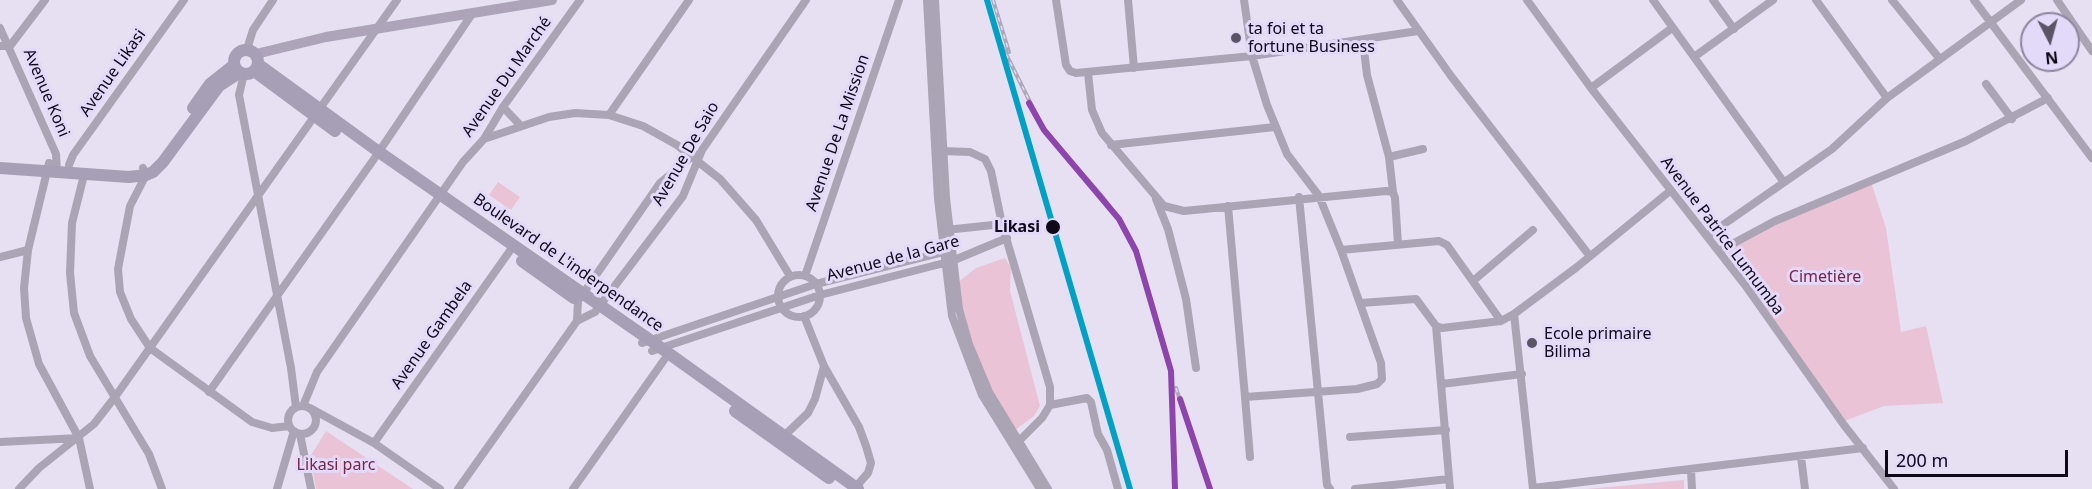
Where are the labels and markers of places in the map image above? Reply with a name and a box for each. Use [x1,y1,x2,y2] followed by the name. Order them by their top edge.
[1248,19,1375,57] place label: ta foi et ta fortune Business
[1229,31,1243,45] marker: ta foi et ta fortune Business
[994,217,1040,237] place label: Likasi
[1044,218,1062,236] marker: Likasi
[1544,324,1652,362] place label: Ecole primaire Bilima
[1525,336,1539,350] marker: Ecole primaire Bilima

